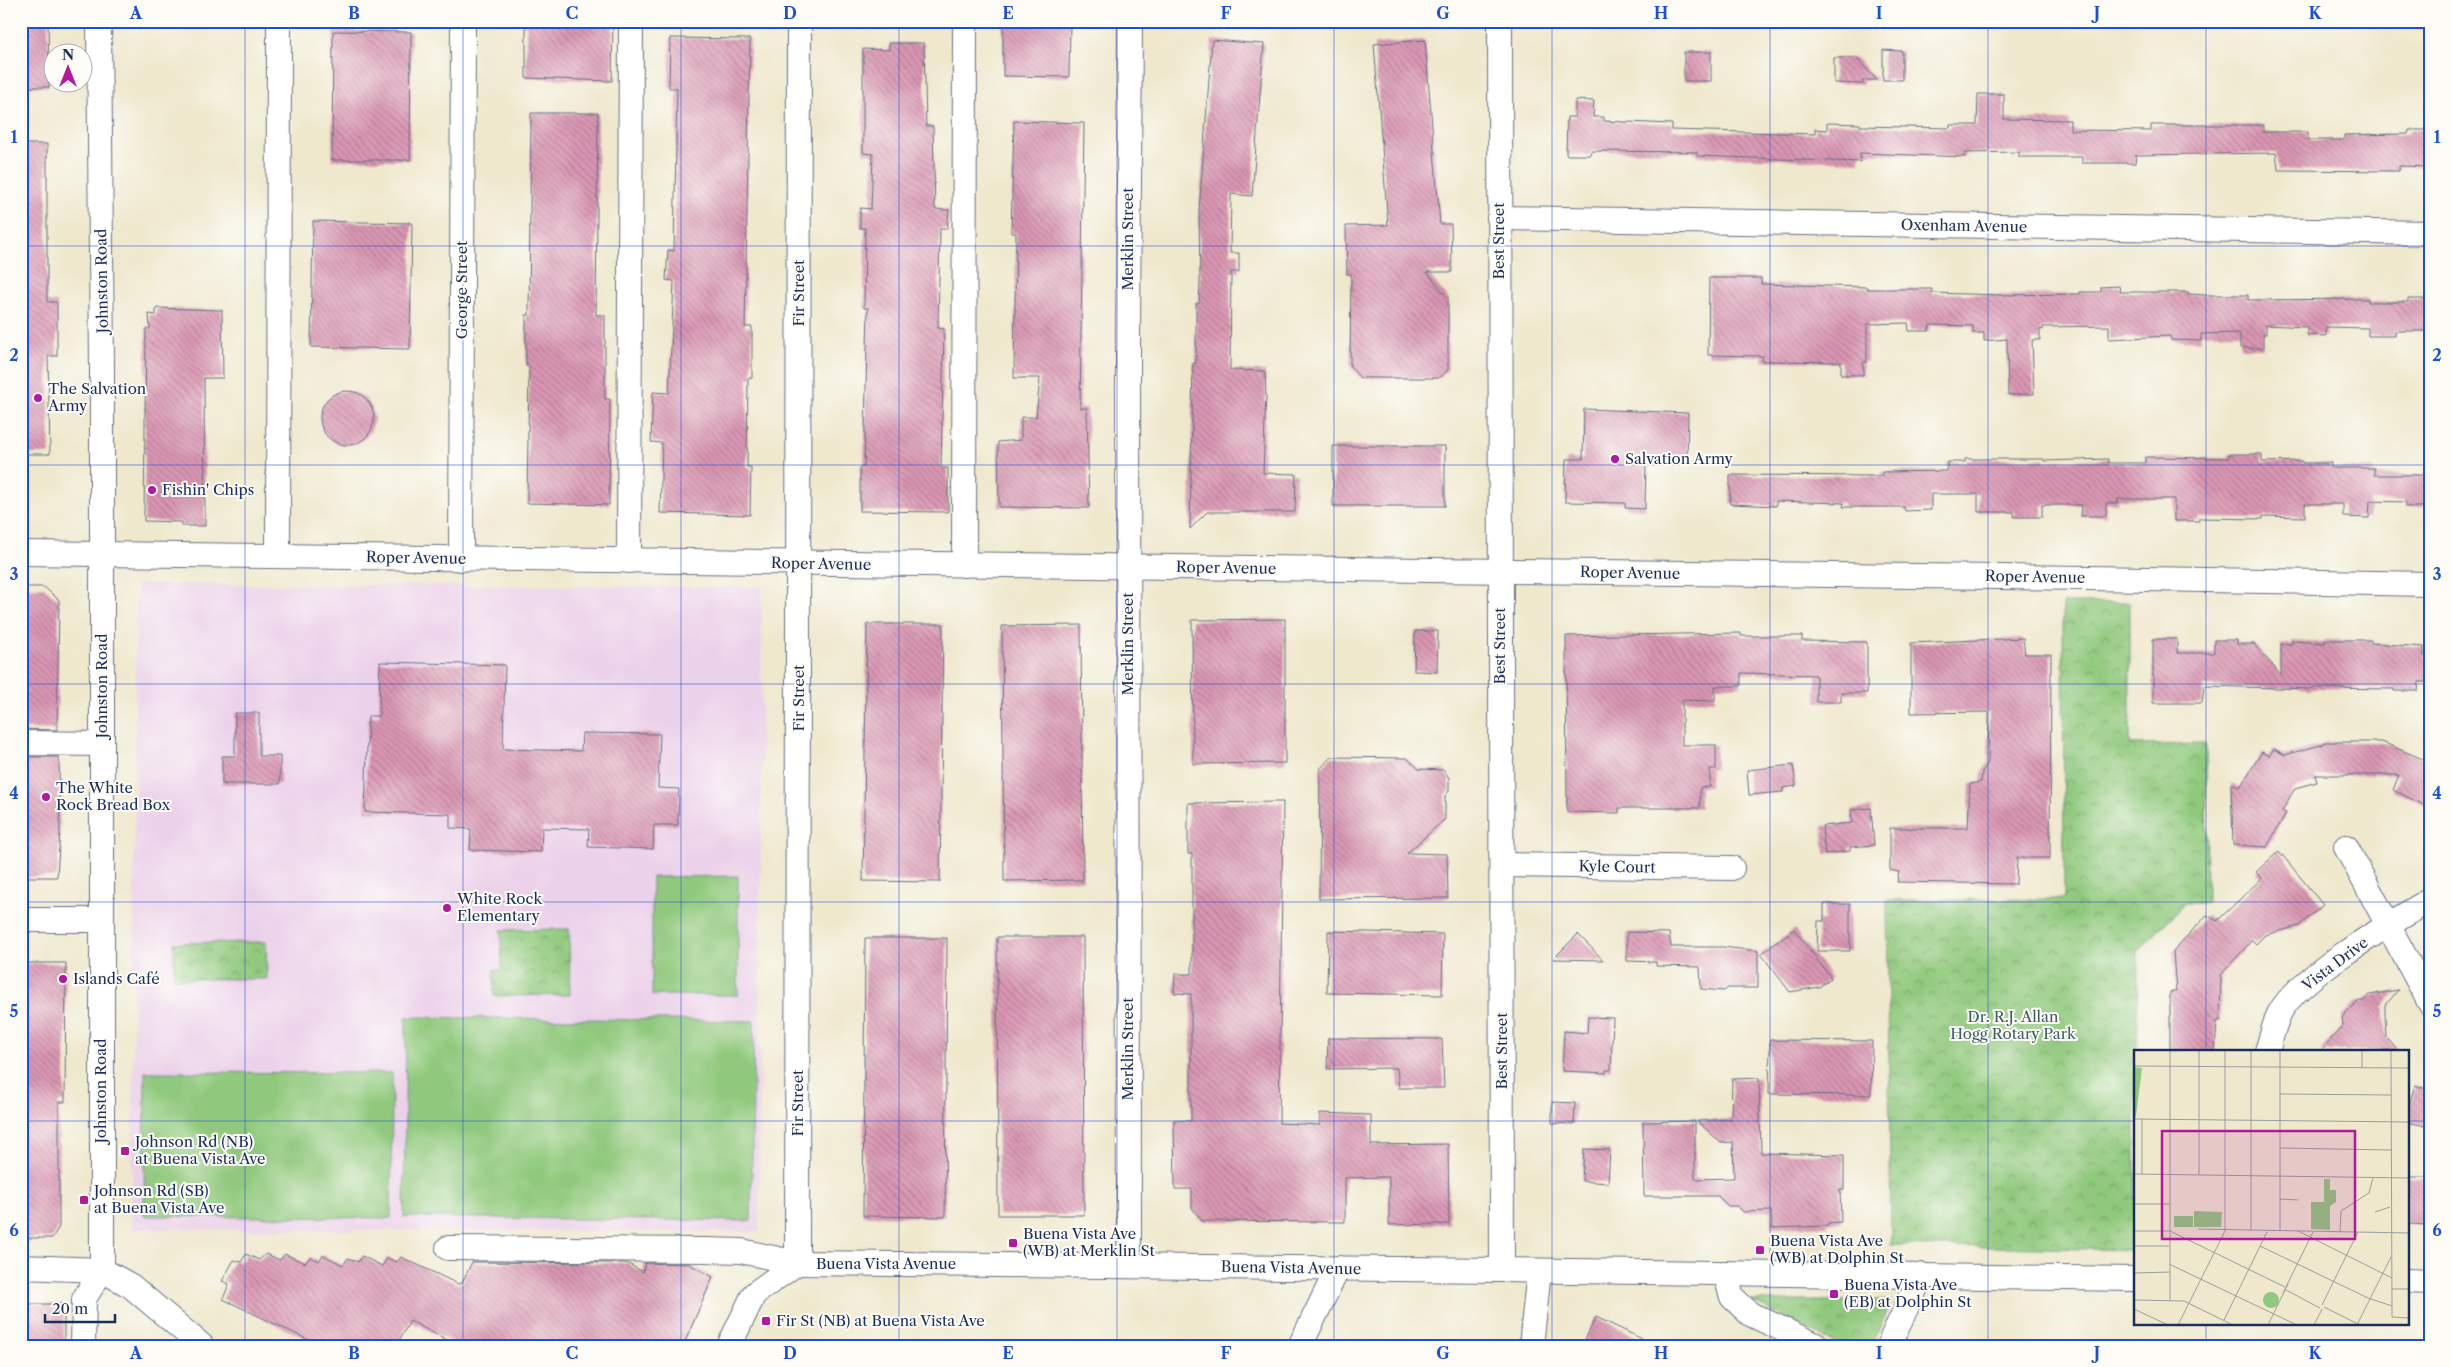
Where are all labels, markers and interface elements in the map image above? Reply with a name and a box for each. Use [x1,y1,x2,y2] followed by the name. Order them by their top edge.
[129,3,143,23] text: A
[348,3,360,23] text: B
[566,3,578,23] text: C
[783,3,797,23] text: D
[1002,3,1014,23] text: E
[1221,3,1232,23] text: F
[1436,3,1450,23] text: G
[1654,3,1668,23] text: H
[1876,3,1883,23] text: I
[2091,3,2100,23] text: J
[2309,3,2323,23] text: K
[42,42,92,92] north arrow
[62,46,74,64] text: N
[10,127,18,147] text: 1
[2433,127,2441,147] text: 1
[1118,187,1137,291] street label: Merklin Street
[1489,202,1508,280] street label: Best Street
[1901,215,2027,236] street label: Oxenham Avenue
[91,229,112,335] street label: Johnston Road
[452,240,471,339] street label: George Street
[789,259,808,326] street label: Fir Street
[9,345,19,365] text: 2
[2432,345,2442,365] text: 2
[47,379,147,415] place label: The Salvation Army
[32,392,44,404] marker: The Salvation Army
[1625,449,1734,468] place label: Salvation Army
[1609,453,1621,465] marker: Salvation Army
[162,480,254,499] place label: Fishin' Chips
[146,484,158,496] marker: Fishin' Chips
[366,547,466,568] street label: Roper Avenue
[771,553,871,574] street label: Roper Avenue
[1176,557,1276,578] street label: Roper Avenue
[1580,562,1680,583] street label: Roper Avenue
[9,564,19,584] text: 3
[2432,564,2442,584] text: 3
[1985,566,2085,587] street label: Roper Avenue
[1118,592,1137,696] street label: Merklin Street
[1490,607,1509,685] street label: Best Street
[92,634,111,740] street label: Johnston Road
[789,664,808,731] street label: Fir Street
[56,778,171,814] place label: The White Rock Bread Box
[9,783,19,803] text: 4
[2432,783,2442,803] text: 4
[40,791,52,803] marker: The White Rock Bread Box
[1578,856,1656,877] street label: Kyle Court
[456,889,543,925] place label: White Rock Elementary
[441,902,453,914] marker: White Rock Elementary
[2297,933,2372,995] street label: Vista Drive
[73,969,160,988] place label: Islands Café
[57,973,69,985] marker: Islands Café
[1118,997,1137,1101] street label: Merklin Street
[10,1001,19,1021] text: 5
[2433,1001,2442,1021] text: 5
[1950,1007,2077,1043] park label: Dr. R.J. Allan Hogg Rotary Park
[1492,1012,1511,1090] street label: Best Street
[91,1039,110,1145] street label: Johnston Road
[2134,1050,2408,1324] inset map
[788,1069,807,1136] street label: Fir Street
[133,1132,265,1168] place label: Johnson Rd (NB) at Buena Vista Ave
[119,1145,131,1157] marker: Johnson Rd (NB) at Buena Vista Ave
[92,1181,224,1217] place label: Johnson Rd (SB) at Buena Vista Ave
[78,1194,90,1206] marker: Johnson Rd (SB) at Buena Vista Ave
[9,1220,19,1240] text: 6
[2432,1220,2442,1240] text: 6
[1023,1224,1156,1260] place label: Buena Vista Ave (WB) at Merklin St
[1770,1231,1904,1267] place label: Buena Vista Ave (WB) at Dolphin St
[1007,1237,1019,1249] marker: Buena Vista Ave (WB) at Merklin St
[1754,1244,1766,1256] marker: Buena Vista Ave (WB) at Dolphin St
[816,1254,956,1273] street label: Buena Vista Avenue
[1221,1257,1361,1278] street label: Buena Vista Avenue
[1844,1275,1972,1311] place label: Buena Vista Ave (EB) at Dolphin St
[1828,1288,1840,1300] marker: Buena Vista Ave (EB) at Dolphin St
[45,1292,115,1324] scale bar
[52,1299,88,1318] text: 20 m
[776,1311,985,1330] place label: Fir St (NB) at Buena Vista Ave
[760,1315,772,1327] marker: Fir St (NB) at Buena Vista Ave
[129,1343,143,1363] text: A
[348,1343,360,1363] text: B
[566,1343,578,1363] text: C
[783,1343,797,1363] text: D
[1002,1343,1014,1363] text: E
[1221,1343,1232,1363] text: F
[1436,1343,1450,1363] text: G
[1654,1343,1668,1363] text: H
[1876,1343,1883,1363] text: I
[2091,1343,2100,1363] text: J
[2309,1343,2323,1363] text: K

